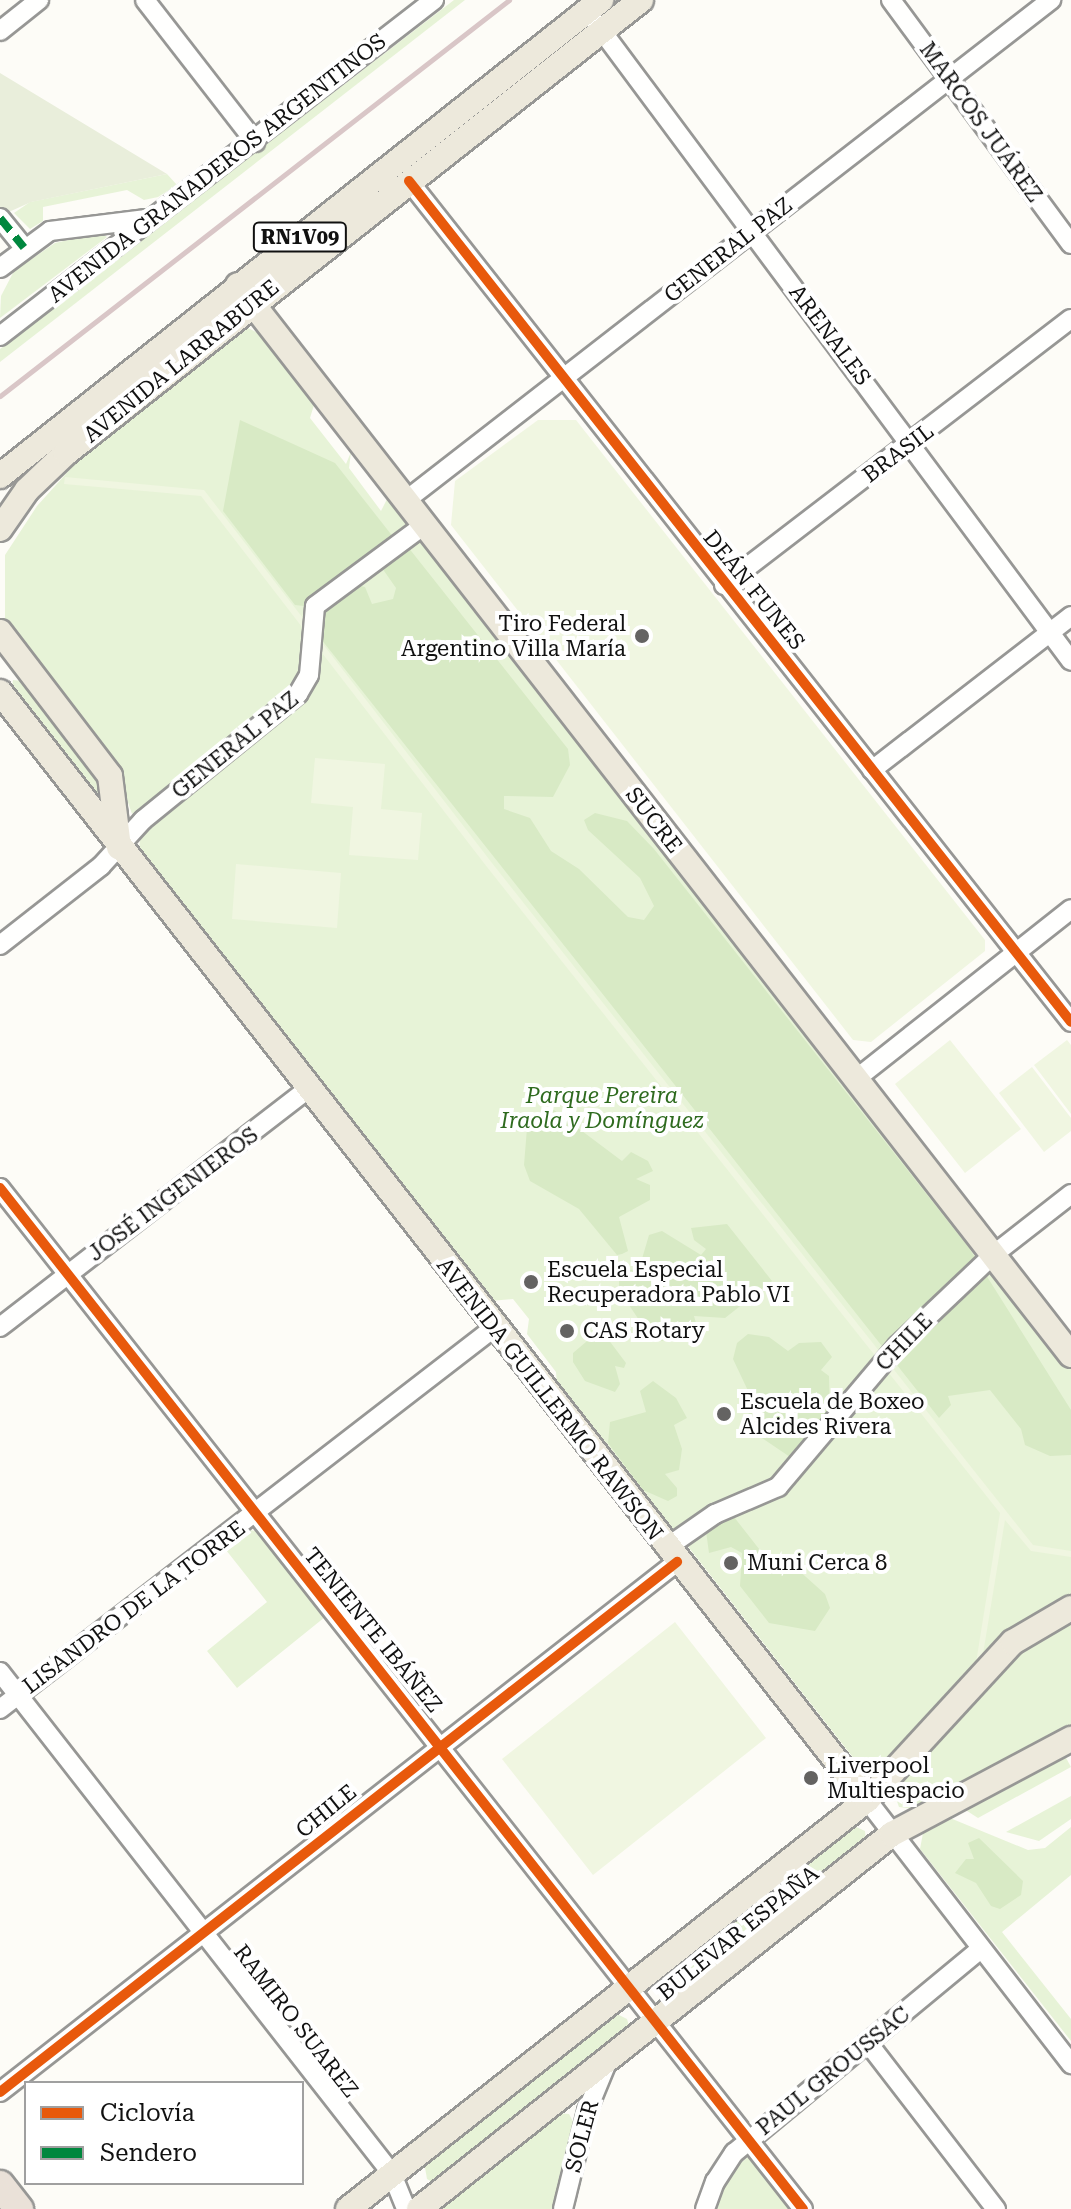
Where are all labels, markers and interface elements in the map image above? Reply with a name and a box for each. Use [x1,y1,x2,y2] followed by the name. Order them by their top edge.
[43,28,391,308] street label: AVENIDA GRANADEROS ARGENTINOS
[914,37,1048,207] street label: MARCOS JUÁREZ
[659,192,797,308] street label: GENERAL PAZ
[252,221,348,253] road number: RN1V09
[78,274,284,448] street label: AVENIDA LARRABURE
[784,280,876,390] street label: ARENALES
[857,418,939,488] street label: BRASIL
[698,525,810,655] street label: DEÁN FUNES
[401,610,626,662] place label: Tiro Federal Argentino Villa María
[633,627,651,645] marker: Tiro Federal Argentino Villa María
[166,686,304,804] street label: GENERAL PAZ
[620,782,688,858] street label: SUCRE
[500,1082,704,1134] park label: Parque Pereira Iraola y Domínguez
[83,1121,263,1267] street label: JOSÉ INGENIEROS
[431,1252,669,1546] street label: AVENIDA GUILLERMO RAWSON
[547,1256,790,1308] place label: Escuela Especial Recuperadora Pablo VI
[522,1273,540,1291] marker: Escuela Especial Recuperadora Pablo VI
[870,1308,938,1376] street label: CHILE
[583,1318,705,1344] place label: CAS Rotary
[558,1322,576,1340] marker: CAS Rotary
[740,1388,925,1440] place label: Escuela de Boxeo Alcides Rivera
[715,1405,733,1423] marker: Escuela de Boxeo Alcides Rivera
[18,1515,250,1699] street label: LISANDRO DE LA TORRE
[299,1542,447,1718] street label: TENIENTE IBÁÑEZ
[747,1550,887,1576] place label: Muni Cerca 8
[722,1554,740,1572] marker: Muni Cerca 8
[827,1752,965,1804] place label: Liverpool Multiespacio
[802,1769,820,1787] marker: Liverpool Multiespacio
[290,1779,362,1843] street label: CHILE
[652,1860,824,2006] street label: BULEVAR ESPAÑA
[228,1939,364,2103] street label: RAMIRO SUAREZ
[751,2001,915,2141] street label: PAUL GROUSSAC
[24,2081,304,2185] legend
[560,2097,604,2175] street label: SOLER
[100,2099,195,2127] text: Ciclovía
[100,2139,197,2167] text: Sendero

